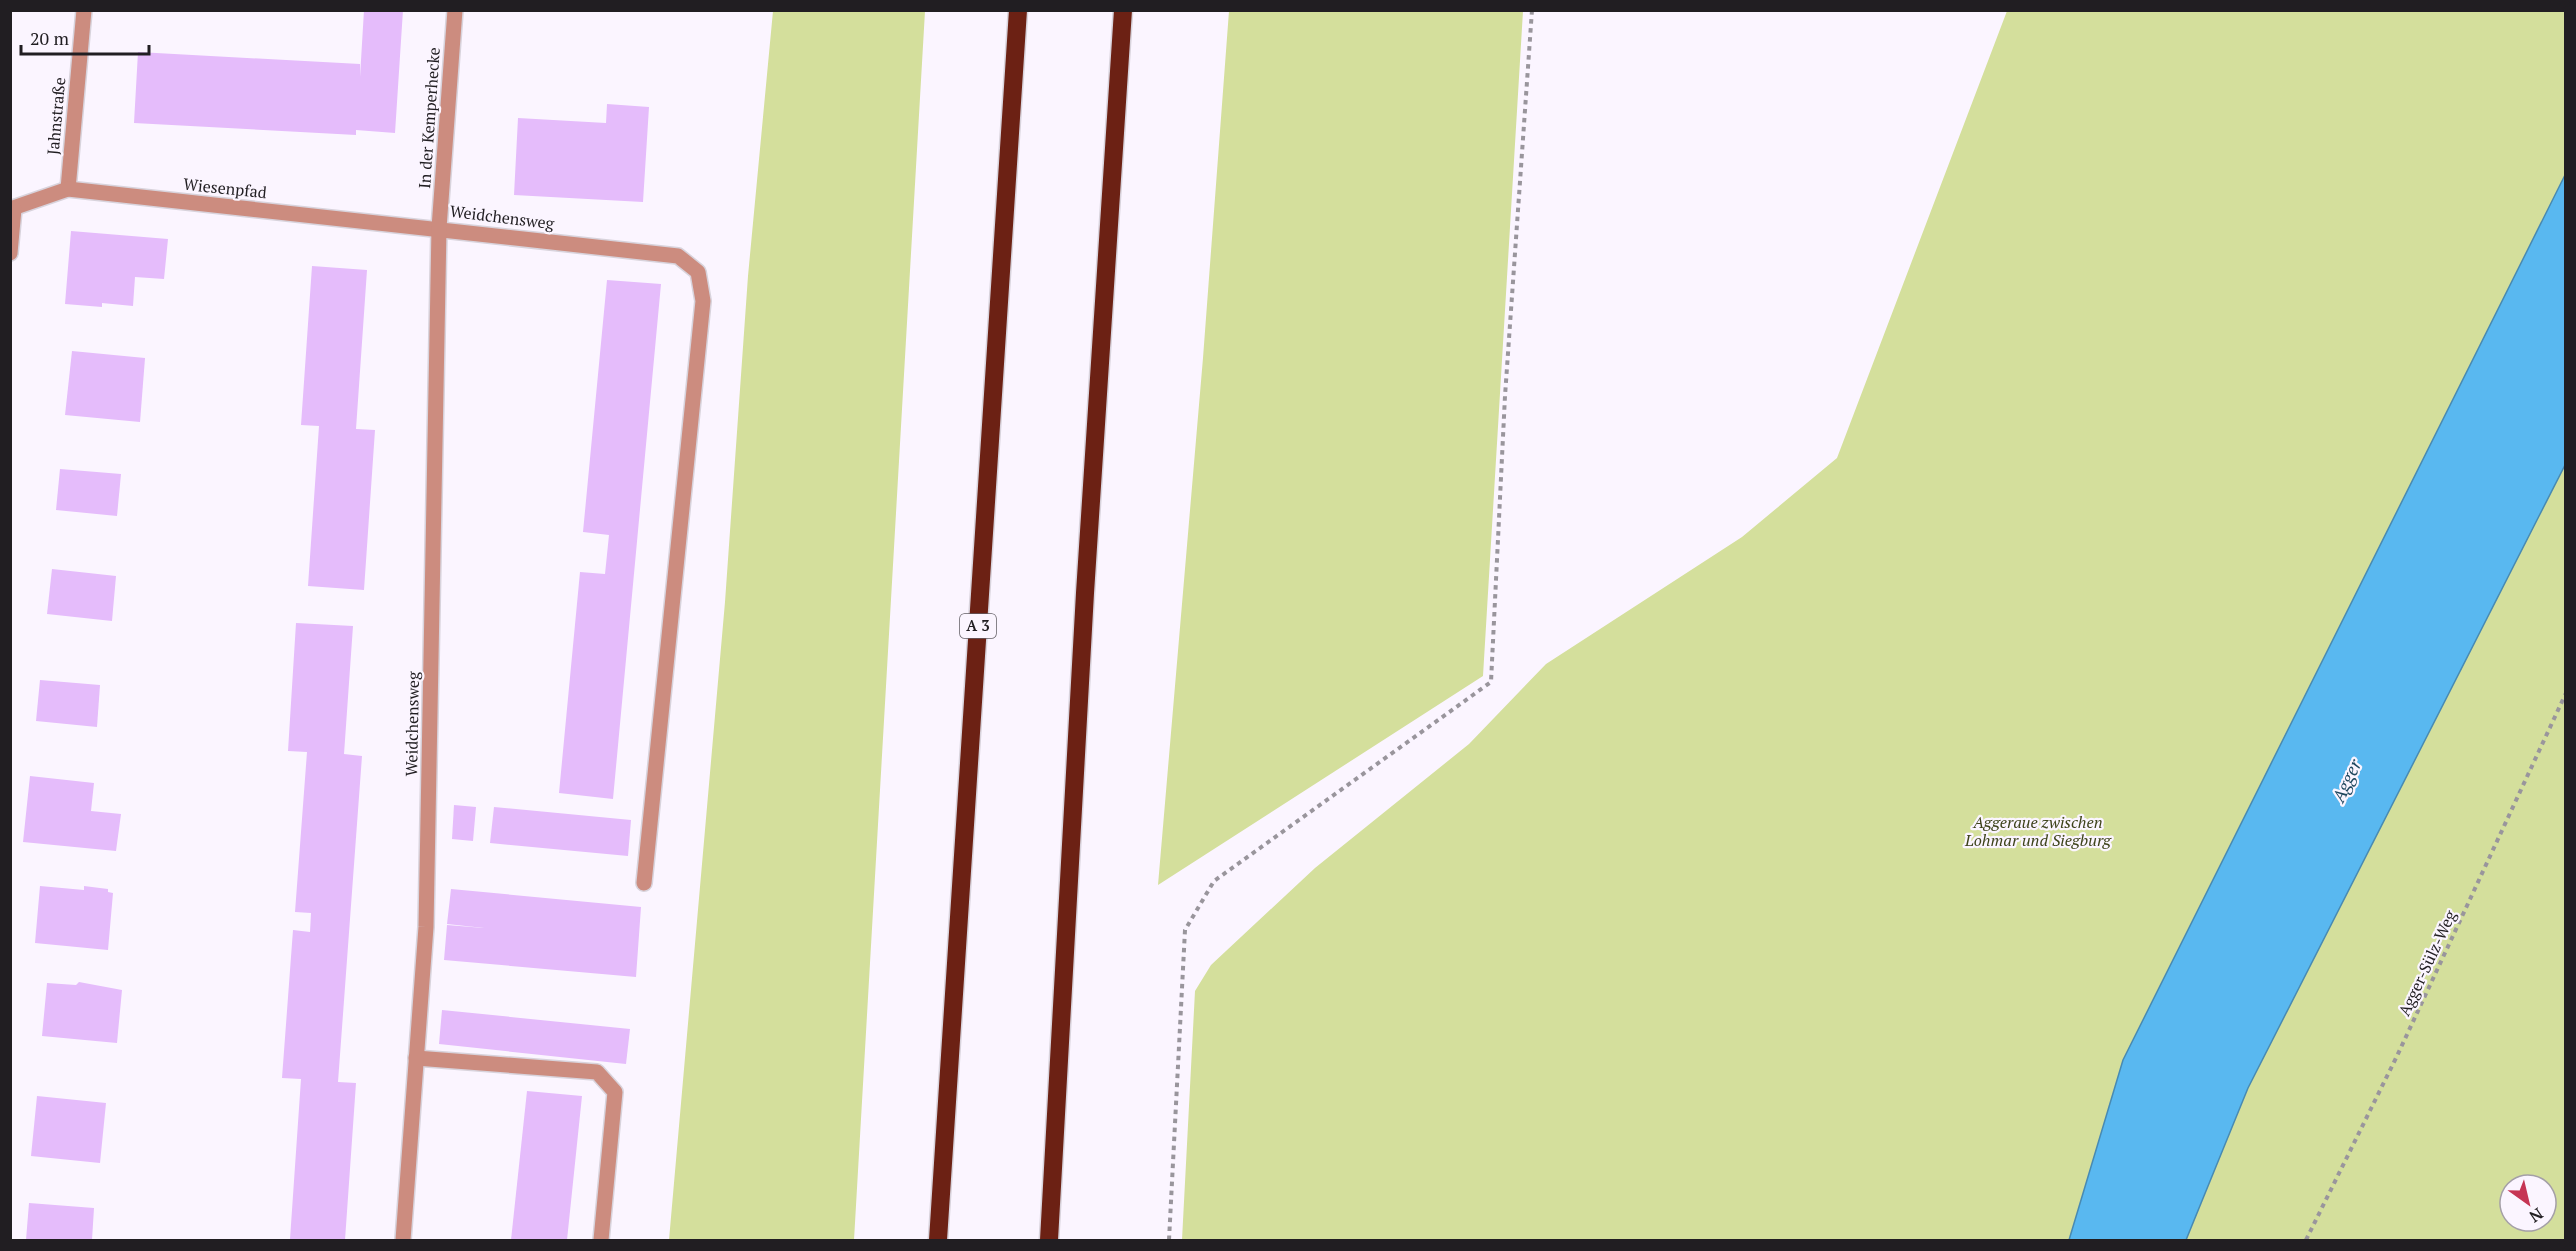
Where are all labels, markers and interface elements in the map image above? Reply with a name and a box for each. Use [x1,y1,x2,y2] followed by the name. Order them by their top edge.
[21,18,148,56] scale bar
[30,26,70,50] text: 20 m
[413,47,445,189] street label: In der Kemperhecke
[42,76,70,156] street label: Jahnstraße
[182,173,268,203] street label: Wiesenpfad
[449,200,556,234] street label: Weidchensweg
[960,614,996,638] road number: A 3
[400,671,424,777] street label: Weidchensweg
[2325,754,2367,807] water label: Agger
[1964,811,2112,851] park label: Aggeraue zwischen Lohmar und Siegburg
[2393,906,2461,1019] street label: Agger-Sülz-Weg
[2498,1173,2558,1233] north arrow
[2525,1203,2548,1228] text: N

